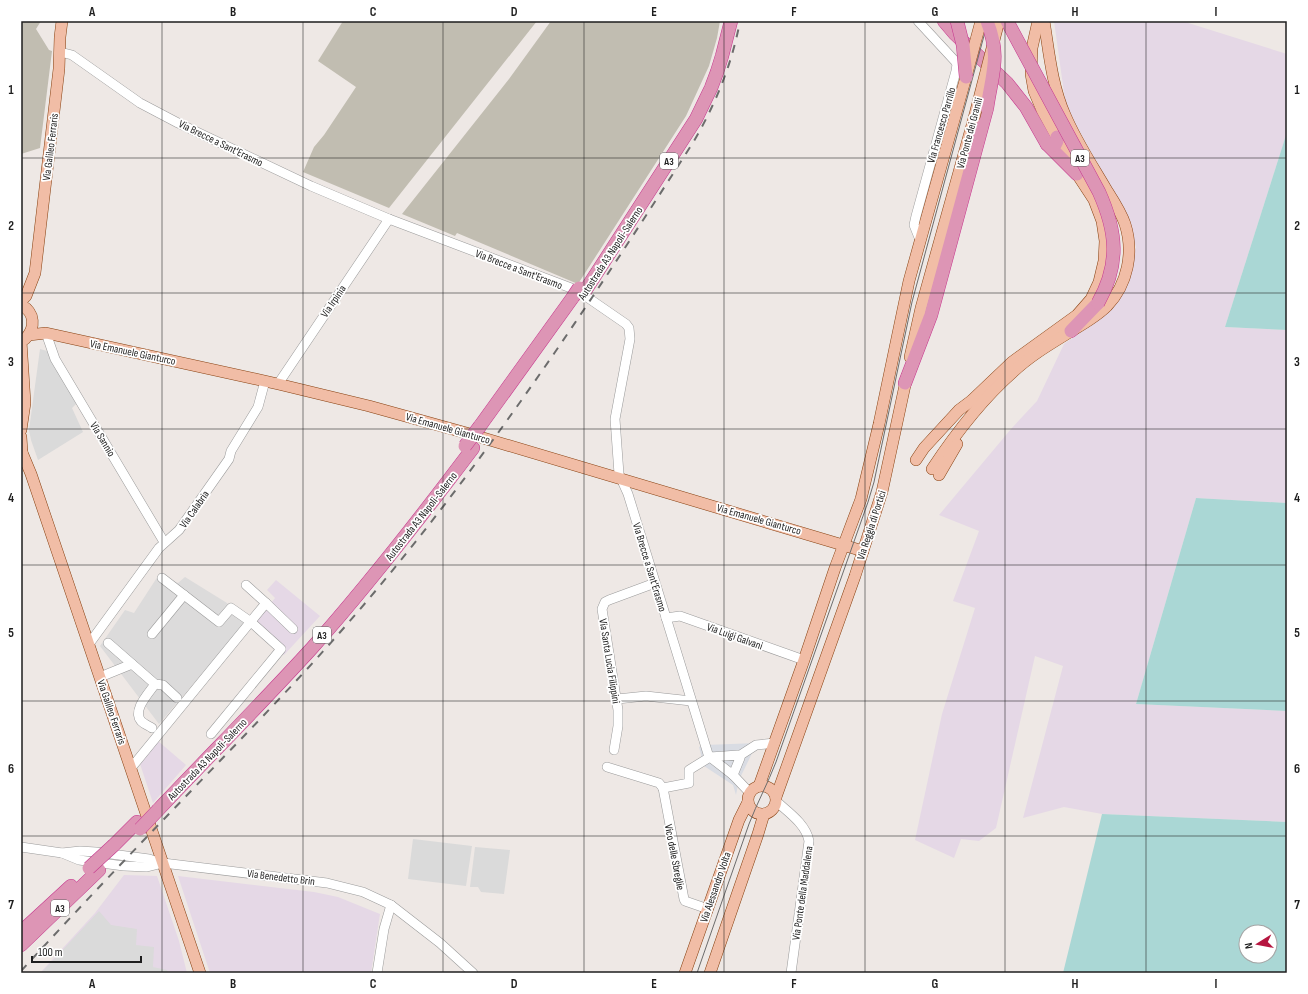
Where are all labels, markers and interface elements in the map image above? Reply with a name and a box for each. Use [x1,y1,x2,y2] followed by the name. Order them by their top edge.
[88,4,96,20] text: A
[230,4,236,20] text: B
[370,4,377,20] text: C
[511,4,518,20] text: D
[651,4,657,20] text: E
[791,4,797,20] text: F
[932,4,939,20] text: G
[1072,4,1079,20] text: H
[1215,4,1218,20] text: I
[8,82,14,98] text: 1
[1294,82,1300,98] text: 1
[924,85,959,165] street label: Via Francesco Parrillo
[954,96,985,170] street label: Via Ponte dei Granili
[40,113,61,181] street label: Via Galileo Ferraris
[176,117,265,170] street label: Via Brecce a Sant'Erasmo
[1071,150,1089,166] road number: A3
[660,153,678,169] road number: A3
[575,204,646,303] street label: Autostrada A3 Napoli-Salerno
[8,218,14,234] text: 2
[1294,218,1300,234] text: 2
[473,247,565,292] street label: Via Brecce a Sant'Erasmo
[318,283,349,320] street label: Via Irpinia
[89,337,177,368] street label: Via Emanuele Gianturco
[8,354,14,370] text: 3
[1294,354,1300,370] text: 3
[404,410,492,447] street label: Via Emanuele Gianturco
[87,420,118,459] street label: Via Sannio
[382,469,460,564] street label: Autostrada A3 Napoli-Salerno
[177,488,212,530] street label: Via Calabria
[854,489,889,561] street label: Via Reggia di Portici
[8,490,14,506] text: 4
[1294,490,1300,506] text: 4
[715,501,803,538] street label: Via Emanuele Gianturco
[630,521,669,614] street label: Via Brecce a Sant'Erasmo
[596,618,623,704] street label: Via Santa Lucia Filippini
[705,620,765,653] street label: Via Luigi Galvani
[8,625,14,641] text: 5
[1294,625,1300,641] text: 5
[313,627,331,643] road number: A3
[94,678,129,746] street label: Via Galileo Ferraris
[164,716,250,804] street label: Autostrada A3 Napoli-Salerno
[8,761,14,777] text: 6
[1294,761,1300,777] text: 6
[662,823,687,891] street label: Vico delle Sbreglie
[789,845,816,941] street label: Via Ponte della Maddalena
[697,850,734,924] street label: Via Alessandro Volta
[246,867,316,888] street label: Via Benedetto Brin
[8,897,14,913] text: 7
[1294,897,1300,913] text: 7
[51,900,69,916] road number: A3
[1238,924,1278,964] north arrow
[32,938,141,964] scale bar
[1242,942,1256,950] text: N
[38,945,63,960] text: 100 m
[88,976,96,992] text: A
[230,976,236,992] text: B
[370,976,377,992] text: C
[511,976,518,992] text: D
[651,976,657,992] text: E
[791,976,797,992] text: F
[932,976,939,992] text: G
[1072,976,1079,992] text: H
[1215,976,1218,992] text: I

